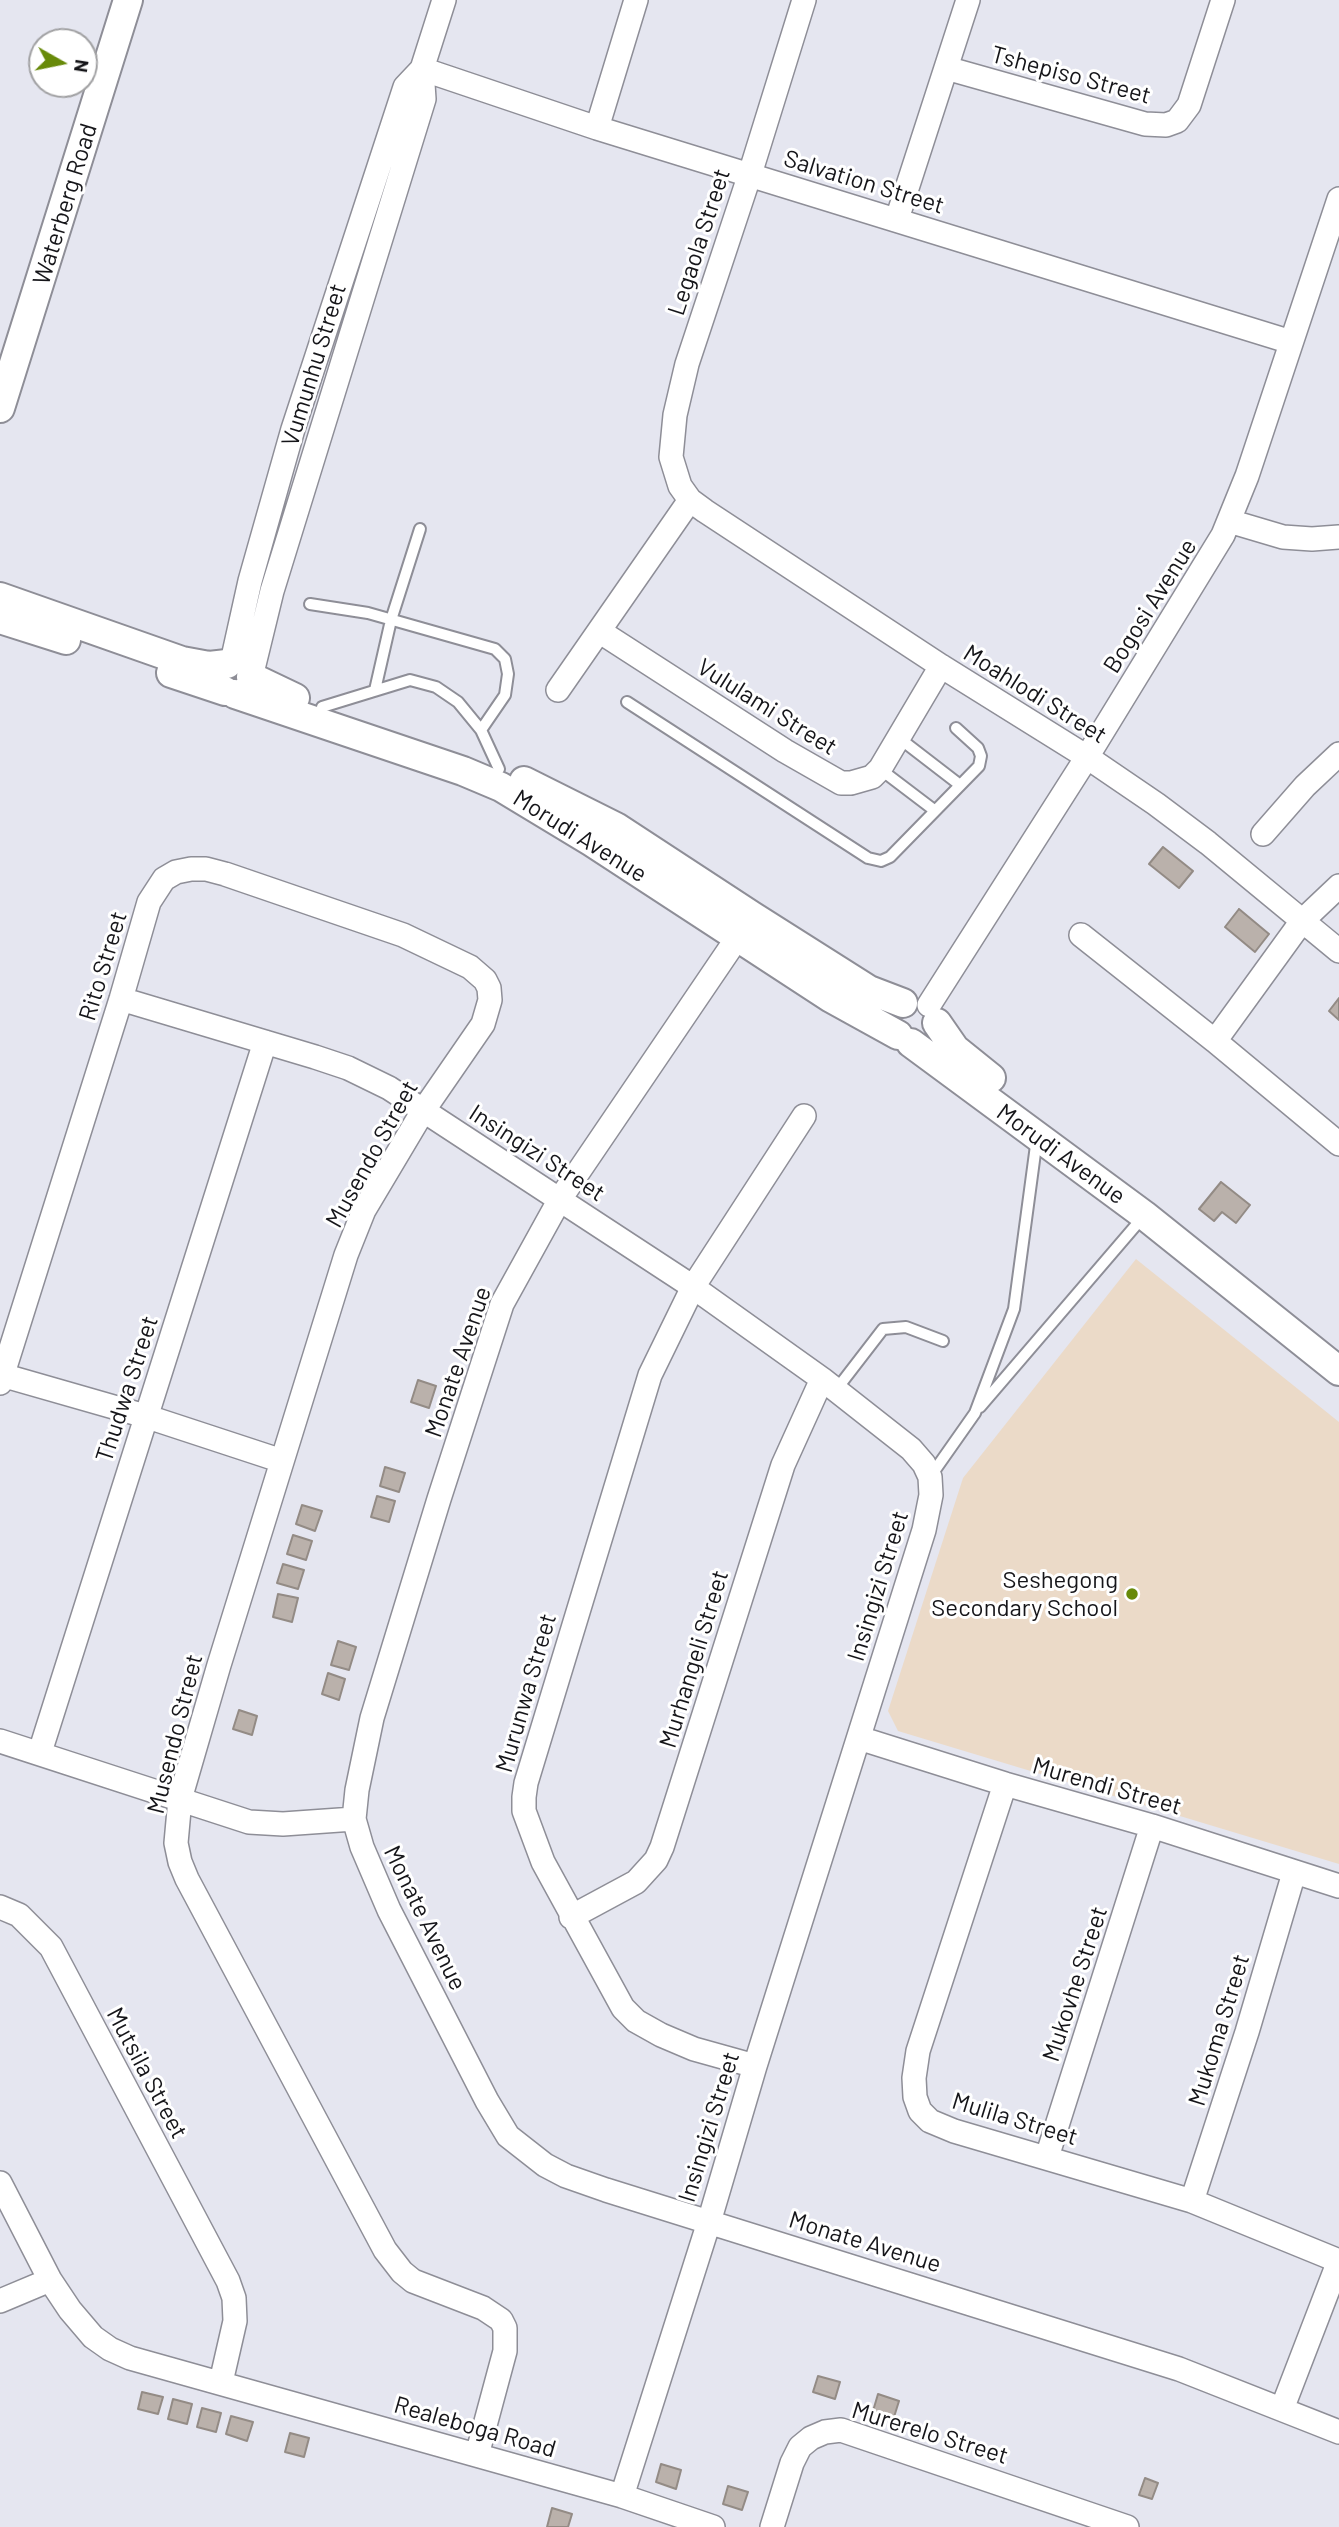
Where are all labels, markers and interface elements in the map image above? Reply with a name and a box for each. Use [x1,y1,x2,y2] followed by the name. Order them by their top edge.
[28,28,98,98] north arrow
[988,40,1154,110] street label: Tshepiso Street
[70,58,95,74] text: N
[27,120,103,288] street label: Waterberg Road
[780,144,948,220] street label: Salvation Street
[662,165,736,319] street label: Legaola Street
[276,280,352,450] street label: Vumunhu Street
[1097,534,1203,678] street label: Bogosi Avenue
[958,638,1112,750] street label: Moahlodi Street
[692,653,842,761] street label: Vululami Street
[508,783,652,889] street label: Morudi Avenue
[73,908,133,1024] street label: Rito Street
[320,1075,424,1233] street label: Musendo Street
[464,1098,610,1208] street label: Insingizi Street
[991,1098,1131,1210] street label: Morudi Avenue
[419,1283,497,1441] street label: Monate Avenue
[90,1312,164,1466] street label: Thudwa Street
[841,1507,915,1665] street label: Insingizi Street
[931,1566,1118,1622] place label: Seshegong Secondary School
[653,1567,735,1751] street label: Murhangeli Street
[1124,1586,1140,1602] marker: Seshegong Secondary School
[490,1610,562,1776] street label: Murunwa Street
[141,1651,209,1817] street label: Musendo Street
[1029,1751,1185,1821] street label: Murendi Street
[378,1841,472,1995] street label: Monate Avenue
[1036,1903,1114,2065] street label: Mukovhe Street
[1182,1951,1256,2109] street label: Mukoma Street
[100,2002,194,2144] street label: Mutsila Street
[672,2048,746,2206] street label: Insingizi Street
[949,2086,1081,2152] street label: Mulila Street
[785,2205,945,2279] street label: Monate Avenue
[391,2390,559,2464] street label: Realeboga Road
[848,2396,1012,2470] street label: Murerelo Street

